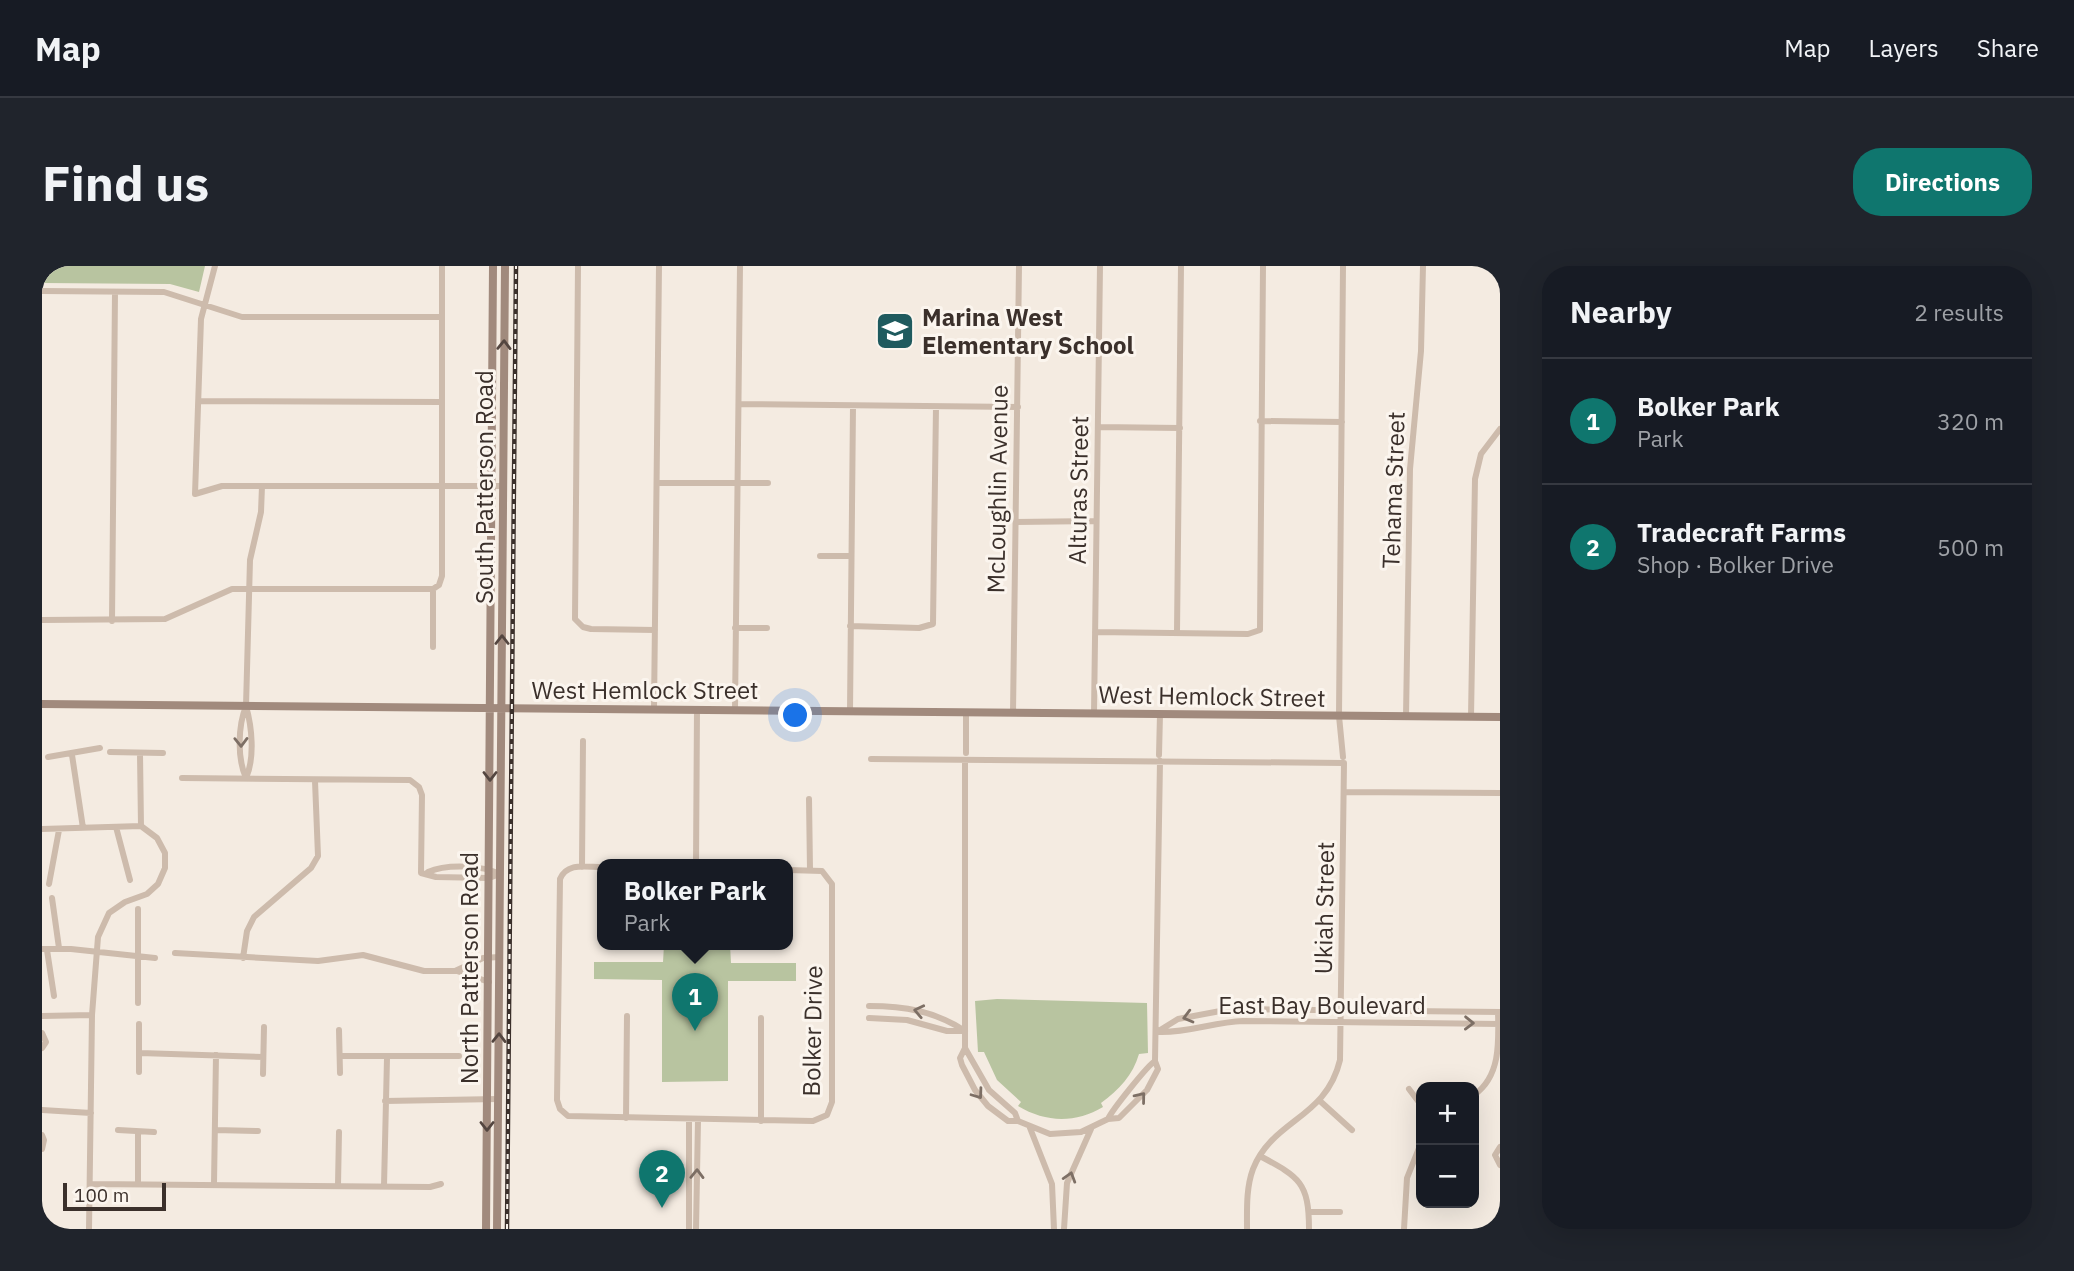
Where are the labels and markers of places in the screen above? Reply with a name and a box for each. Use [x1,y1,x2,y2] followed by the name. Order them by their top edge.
[922,301,1134,361] place label: Marina West Elementary School
[874,310,916,352] school or university icon: Marina West Elementary School
[672,973,718,1031] pin: 1
[639,1150,685,1208] pin: 2

